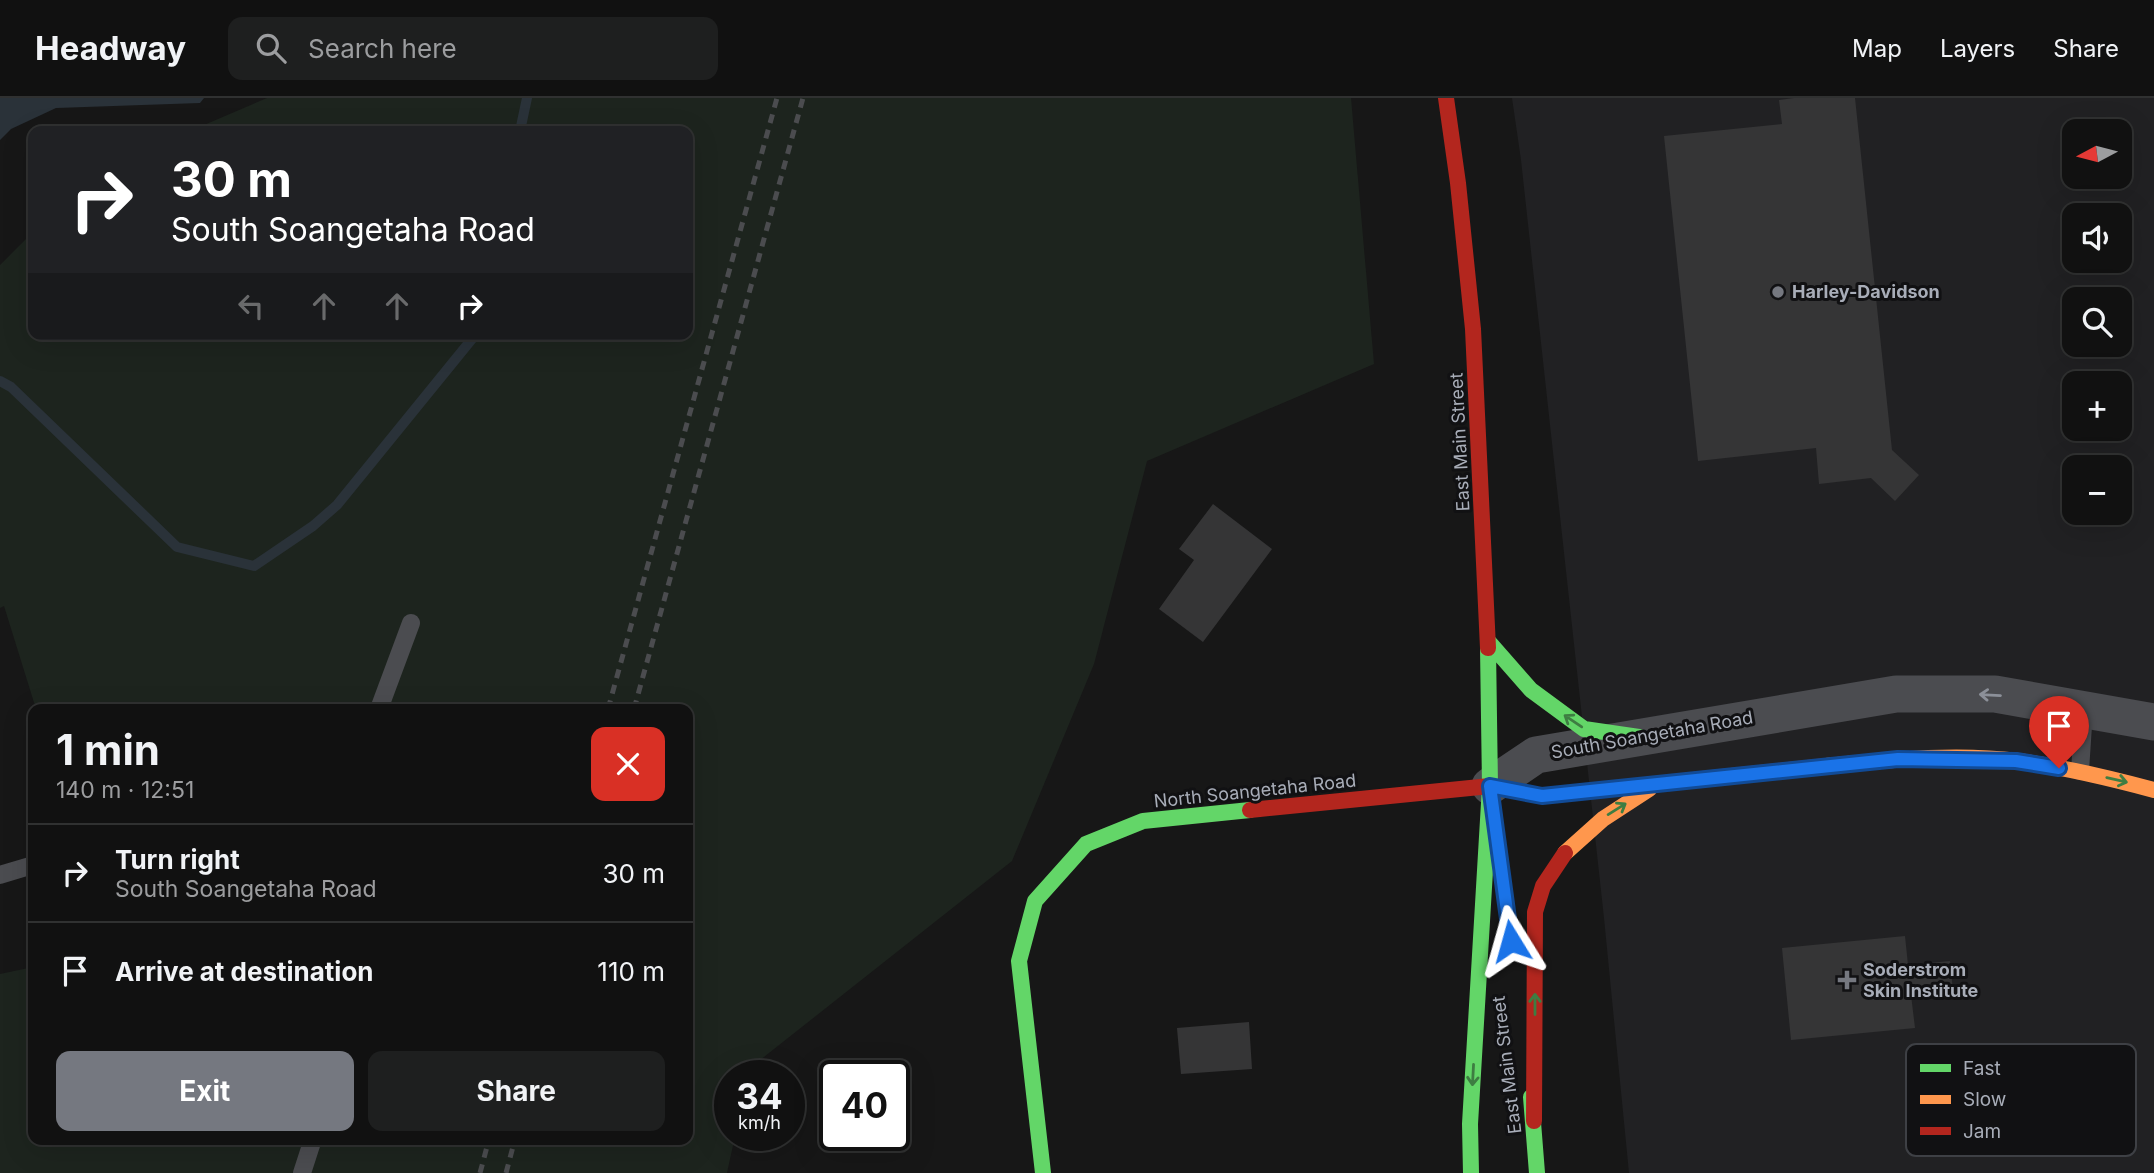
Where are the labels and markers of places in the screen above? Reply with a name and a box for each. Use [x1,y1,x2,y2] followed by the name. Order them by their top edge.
[1792,281,1940,302] place label: Harley-Davidson
[1770,284,1786,300] marker: Harley-Davidson
[2029,696,2089,768] pin
[1863,959,1979,1001] place label: Soderstrom Skin Institute
[1837,970,1857,990] marker: Soderstrom Skin Institute

